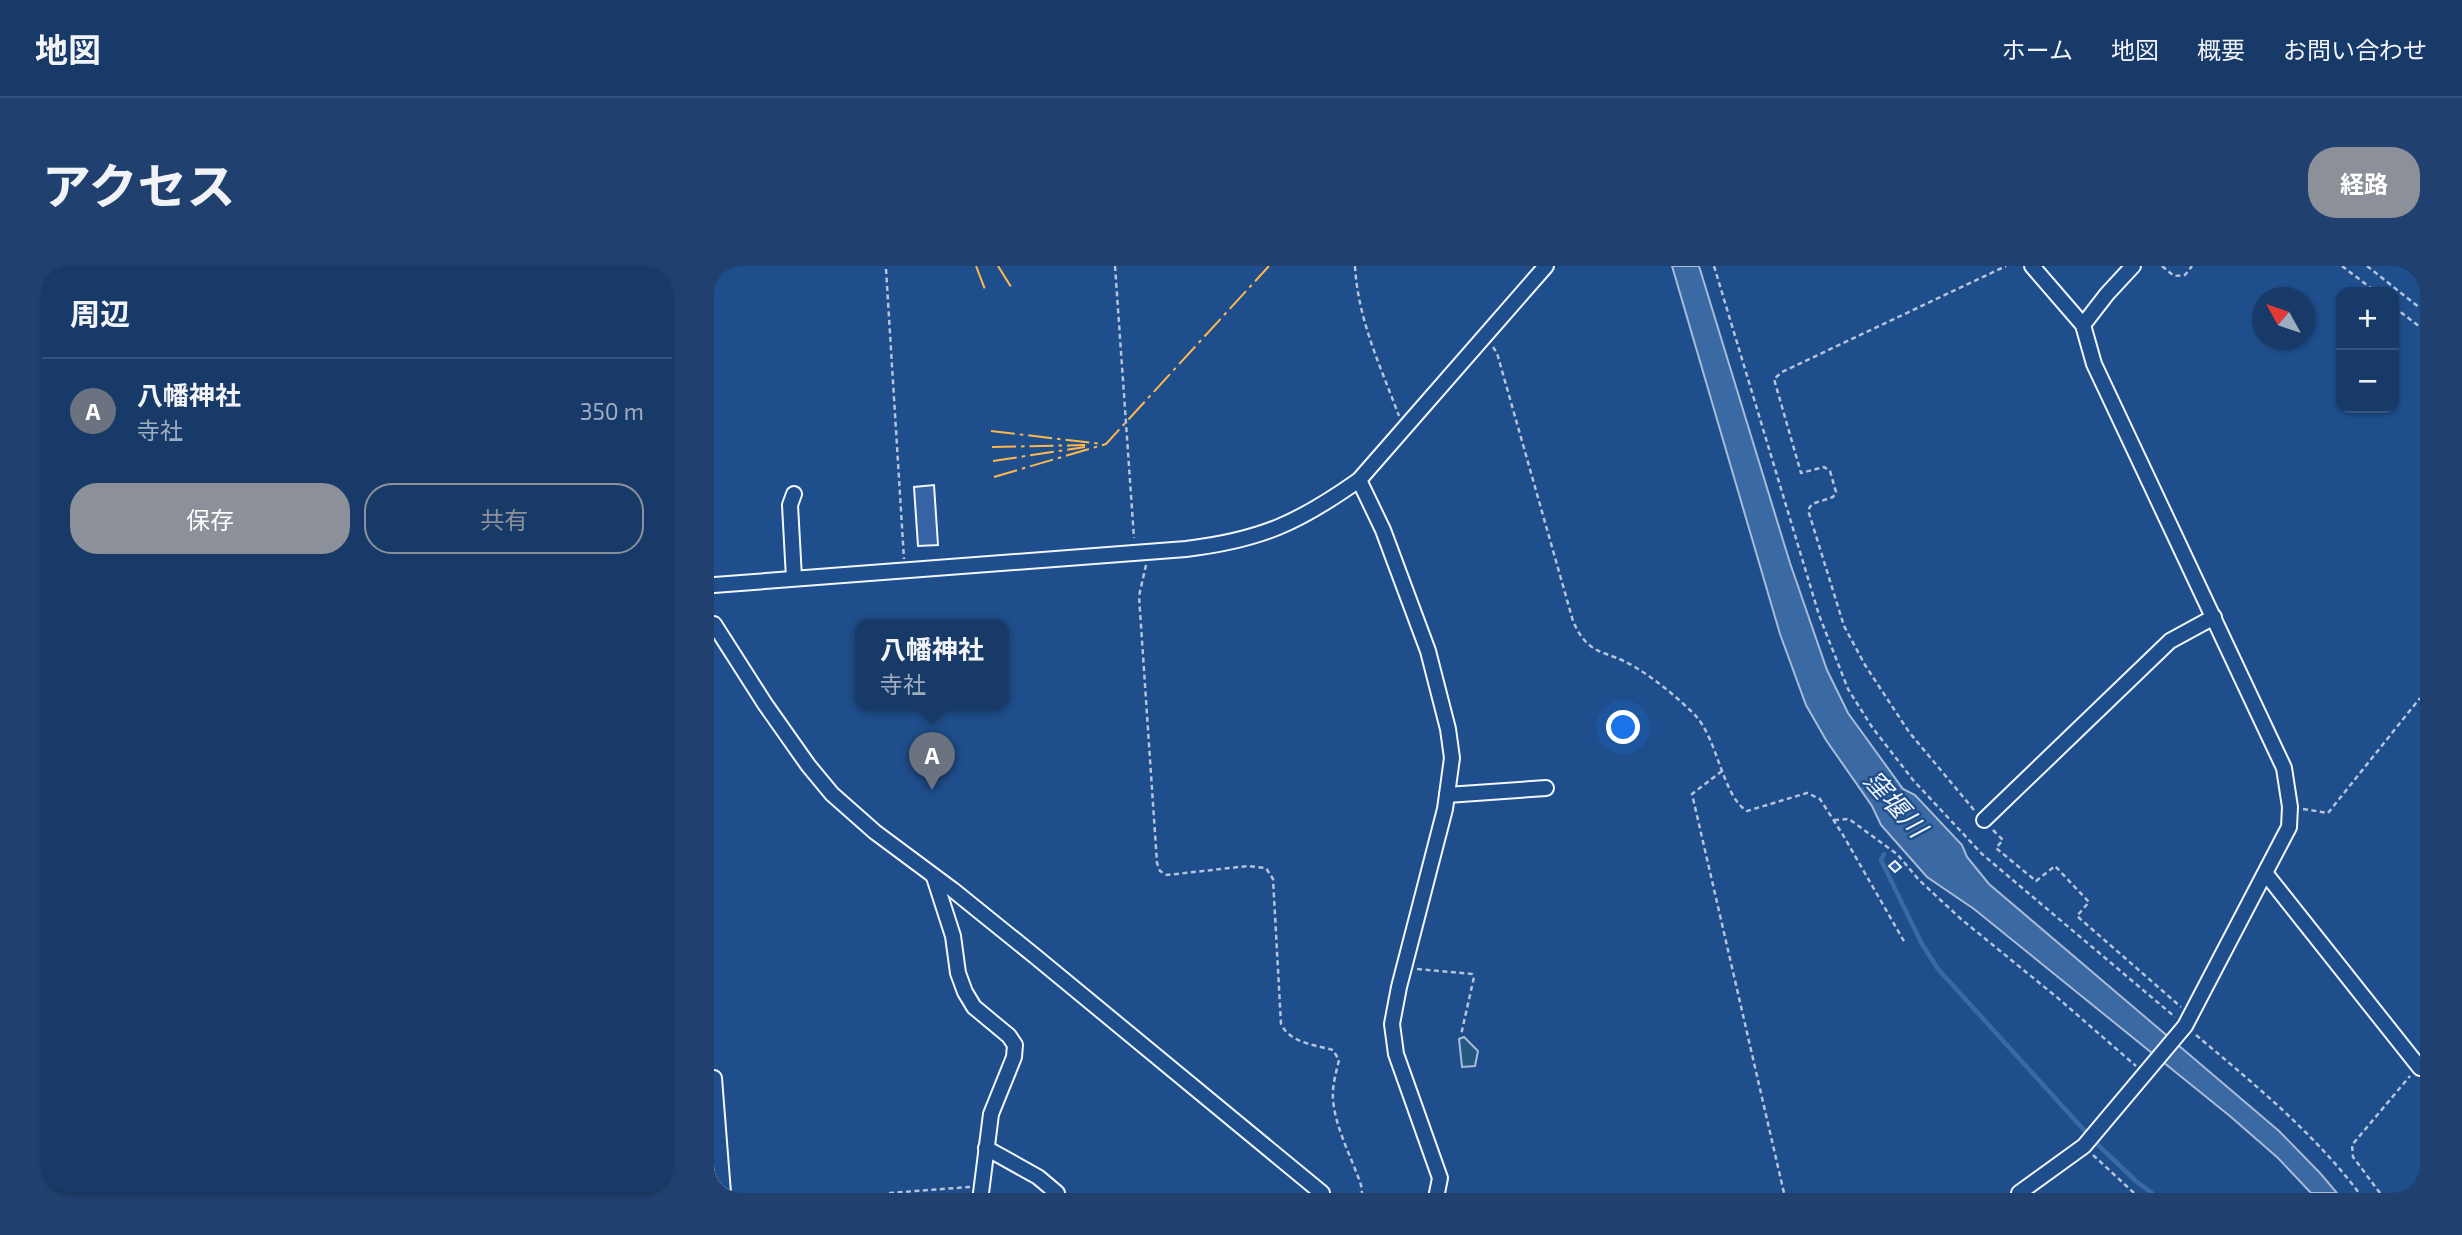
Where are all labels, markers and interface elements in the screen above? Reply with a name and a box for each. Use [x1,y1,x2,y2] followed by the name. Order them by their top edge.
[35,29,101,69] text: 地図
[2002,35,2073,64] text: ホーム
[2111,35,2159,64] text: 地図
[2197,35,2245,64] text: 概要
[2283,35,2427,64] text: お問い合わせ
[2308,147,2420,218] button: 経路
[42,155,236,214] text: アクセス
[2252,287,2315,350] north arrow
[2336,287,2399,413] map controls
[2336,287,2399,350] button: +
[70,295,130,331] text: 周辺
[2336,350,2399,413] button: −
[137,379,241,410] text: 八幡神社
[85,397,101,425] text: A
[580,397,644,425] text: 350 m
[137,416,183,444] text: 寺社
[70,483,350,554] button: 保存
[364,483,644,554] button: 共有
[855,619,1009,710] popup
[880,633,984,664] text: 八幡神社
[880,670,926,698] text: 寺社
[1606,710,1640,744] your location
[909,732,955,790] pin: A
[1858,764,1936,845] water label: 窪堰川

